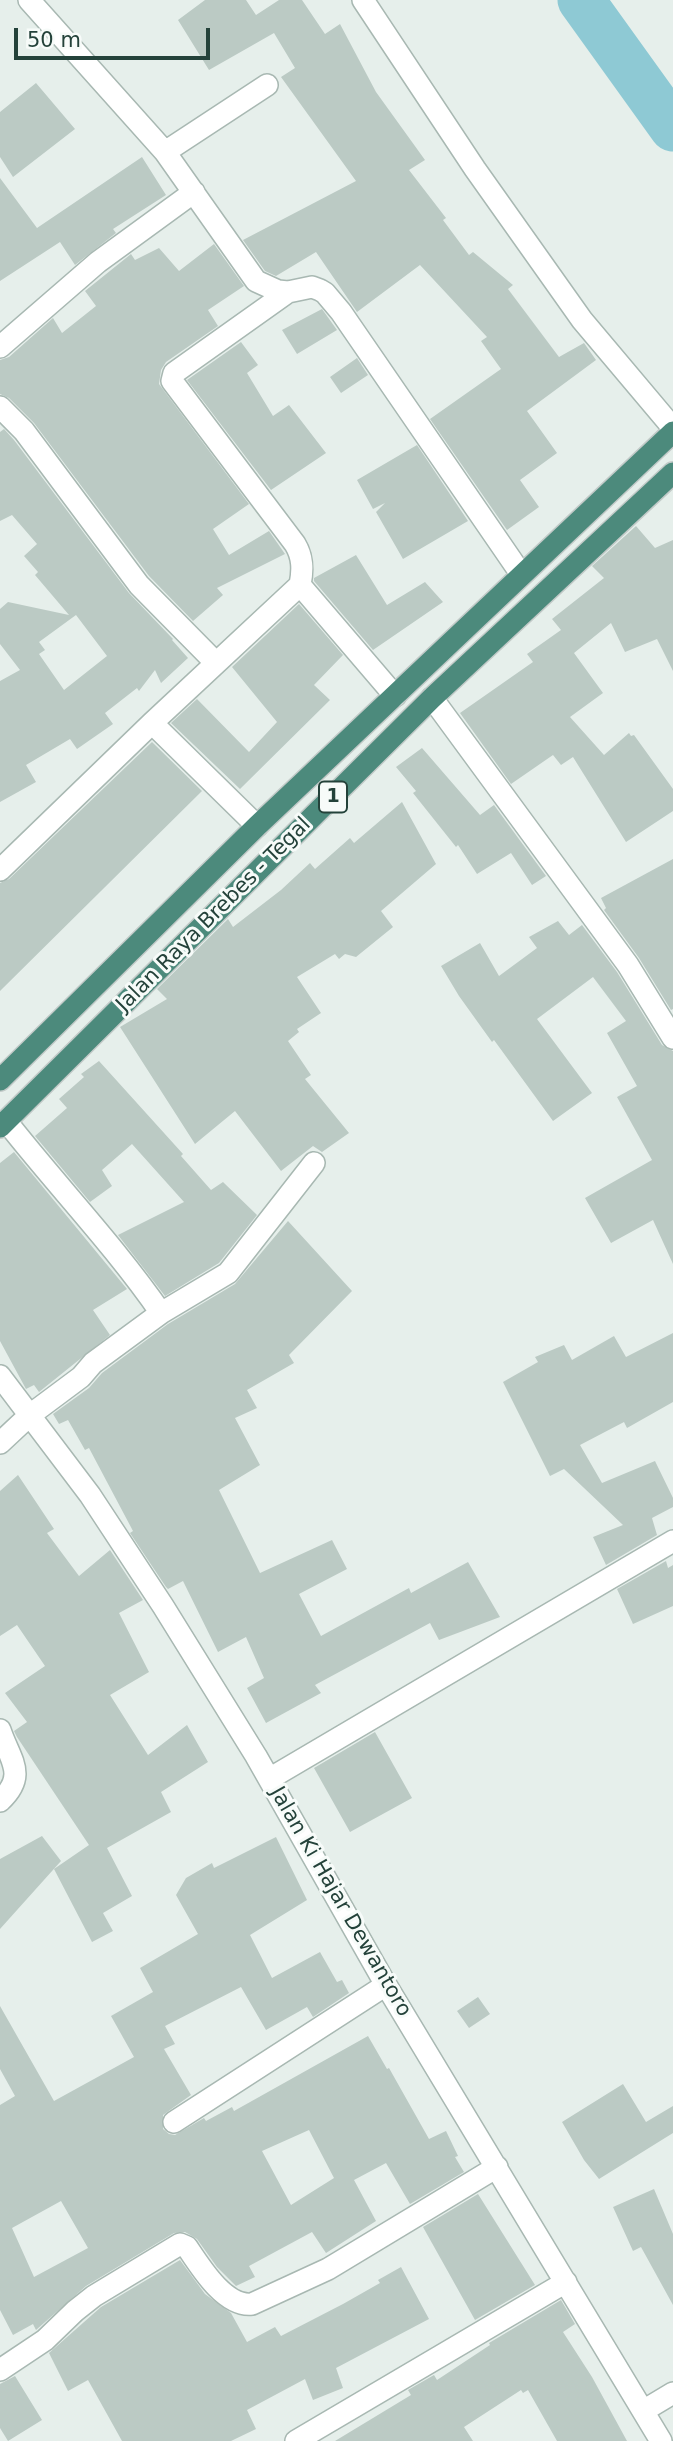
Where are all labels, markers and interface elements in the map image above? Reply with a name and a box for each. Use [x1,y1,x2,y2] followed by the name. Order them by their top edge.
[18,14,214,58] scale bar
[27,28,81,52] text: 50 m
[319,782,347,812] road number: 1
[112,813,316,1017] street label: Jalan Raya Brebes - Tegal
[264,1783,416,2021] street label: Jalan Ki Hajar Dewantoro

